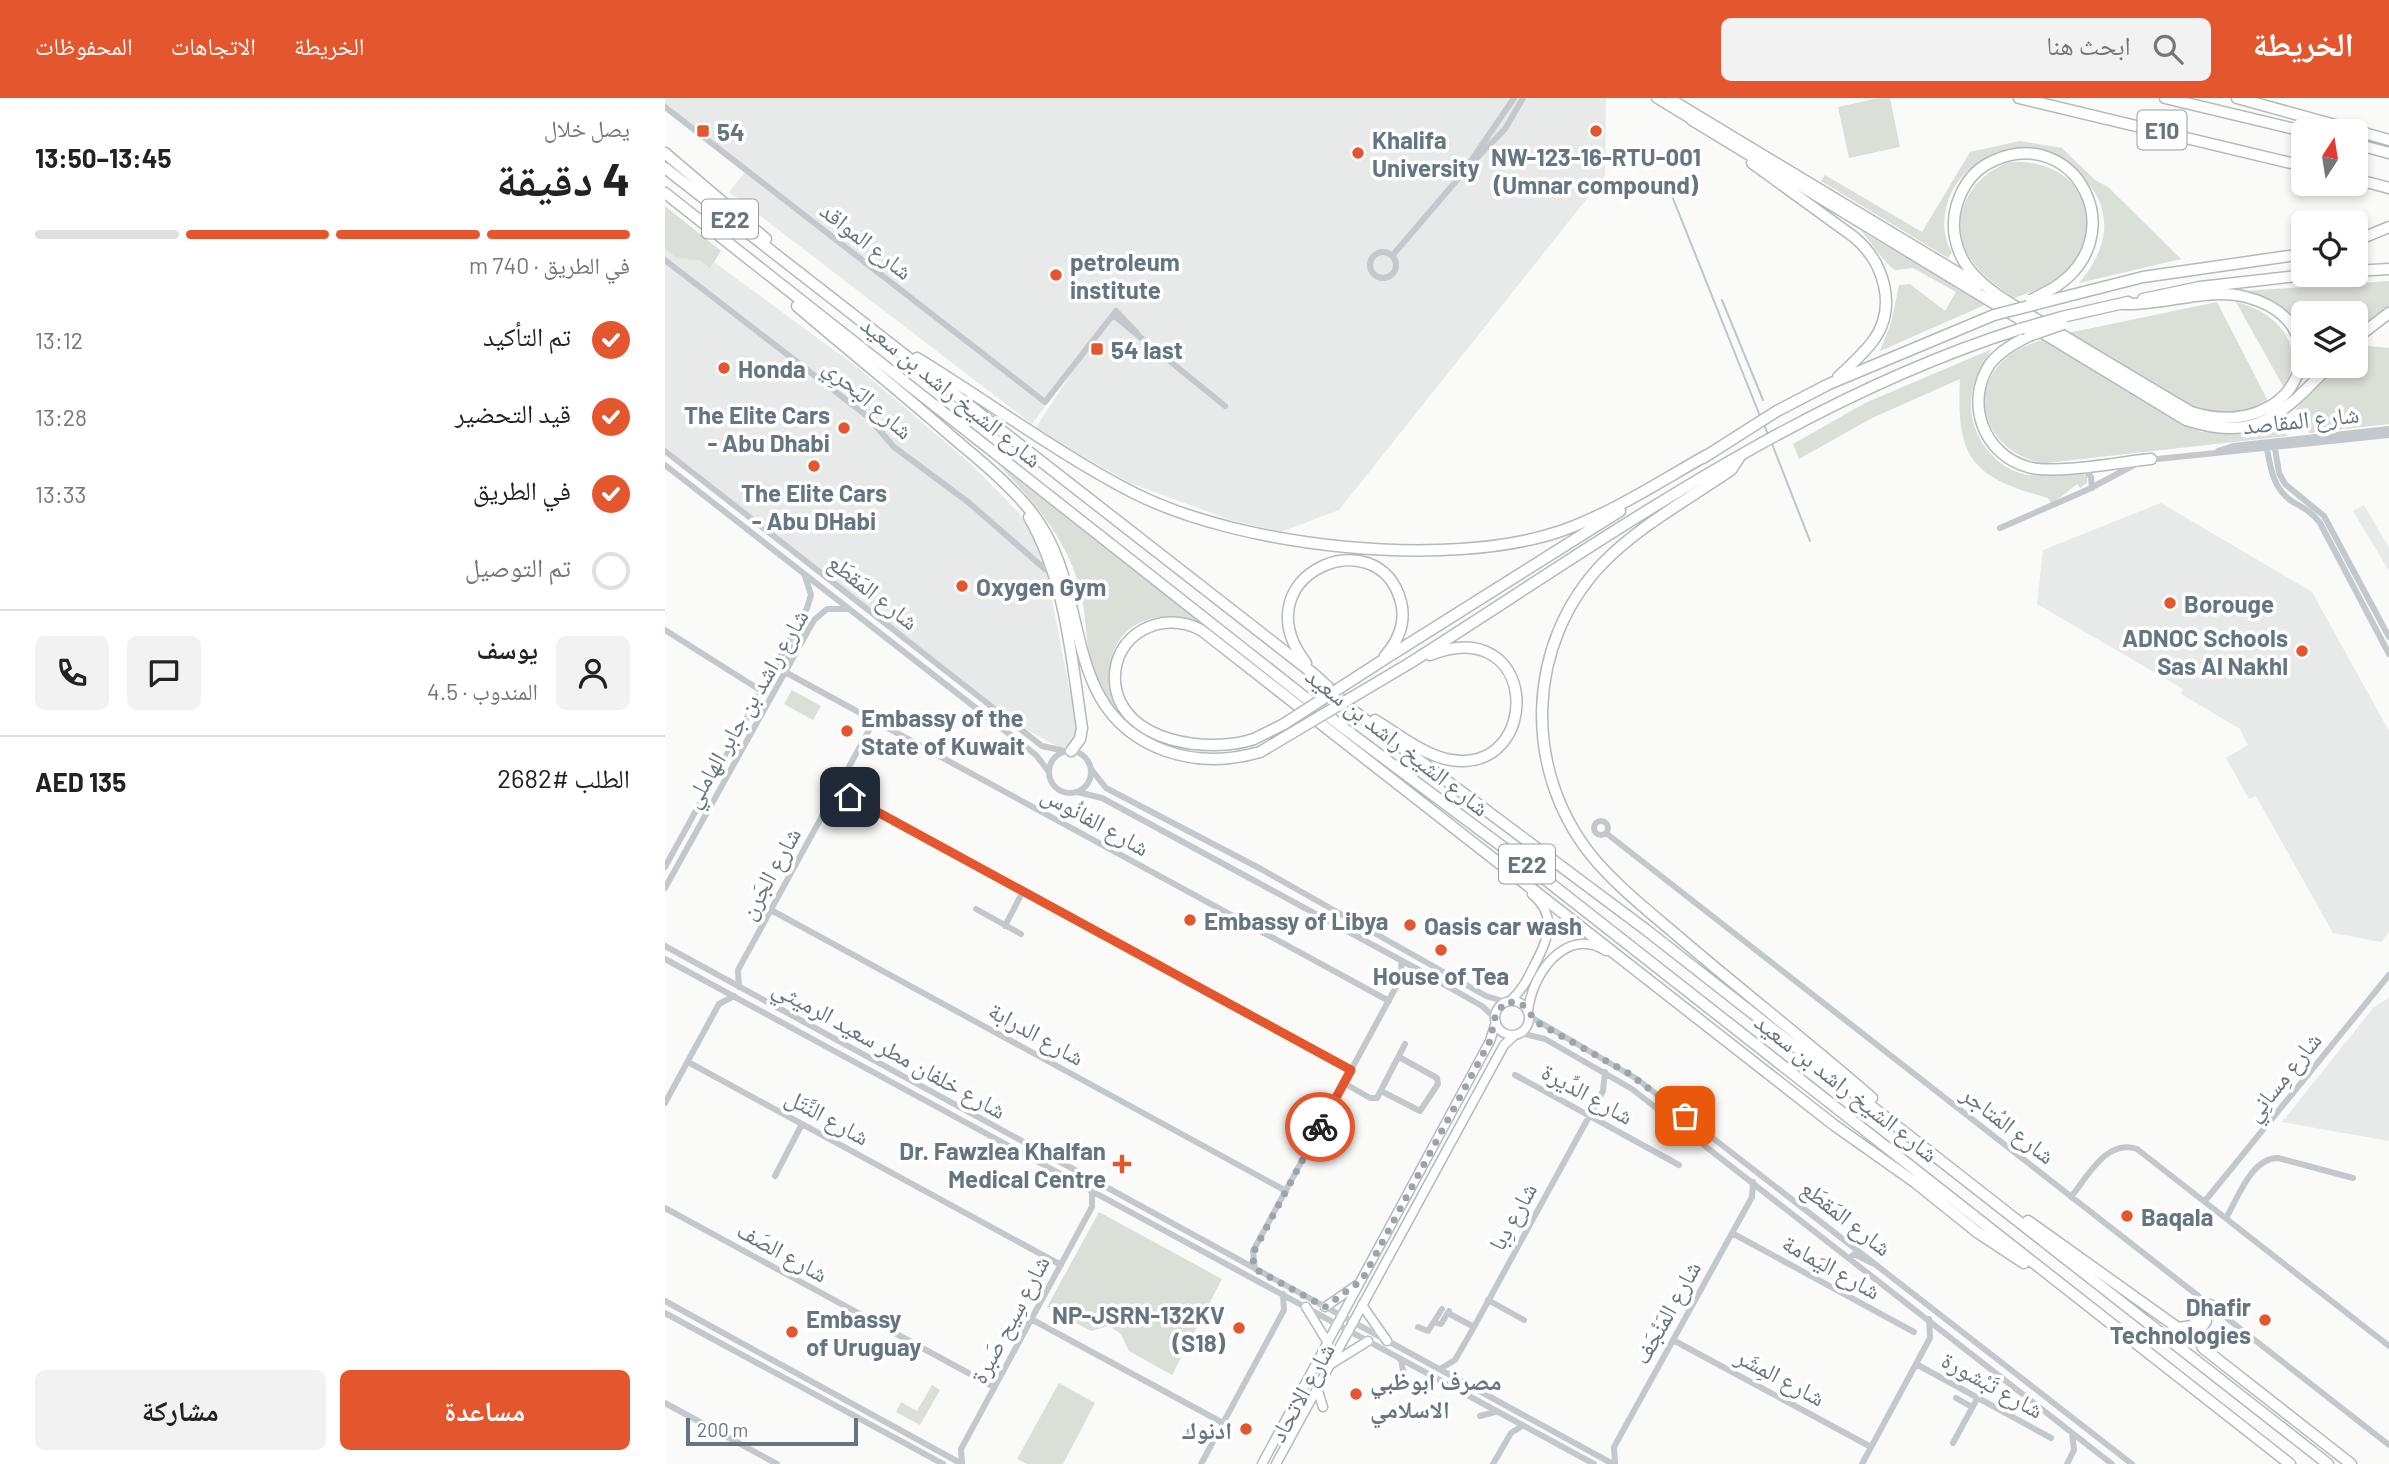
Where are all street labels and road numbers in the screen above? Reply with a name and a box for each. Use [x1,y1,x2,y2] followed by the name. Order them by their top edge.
[2137,110,2187,150] road number: E10
[814,195,919,287] street label: شارع المواقد
[702,200,758,238] road number: E22
[854,309,1048,475] street label: شارع الشيخ راشد بن سعيد
[814,351,920,449] street label: شارع البَحرِي
[2241,398,2361,442] street label: شارع المقاصد
[822,547,925,637] street label: شارع المَقطَع
[676,604,819,816] street label: شارع راشد بن جابر الهاملي
[1299,660,1495,823] street label: شارع الشيخ راشد بن سعيد
[1036,779,1155,863] street label: شارع الفانُوس
[732,822,808,925] street label: شارع الجَرن
[1499,844,1555,884] road number: E22
[765,972,1012,1130] street label: شارع خلفان مطر سعيد الرميثي
[983,995,1090,1073] street label: شارع الدرابة
[1748,1006,1944,1169] street label: شارع الشيخ راشد بن سعيد
[2237,1026,2332,1130] street label: شارع مِسانِي
[1536,1056,1639,1132] street label: شارع الدِّيرة
[1954,1078,2062,1171] street label: شارع المُتاجر
[780,1081,875,1153] street label: شارع النَّتَل
[1795,1173,1898,1263] street label: شارع المَقطَع
[1482,1177,1544,1256] street label: شارع دِبا
[731,1214,834,1290] street label: شارع الصَف
[1777,1227,1886,1307] street label: شارع اليَمامة
[963,1250,1057,1389] street label: شارع سِيح صَبرة
[1626,1255,1708,1370] street label: شارع المَنْجَف
[1262,1337,1342,1448] street label: شارع الاتحاد
[1730,1340,1831,1413] street label: شارع المِشَر
[1936,1344,2049,1426] street label: شارع تَبْشورة

